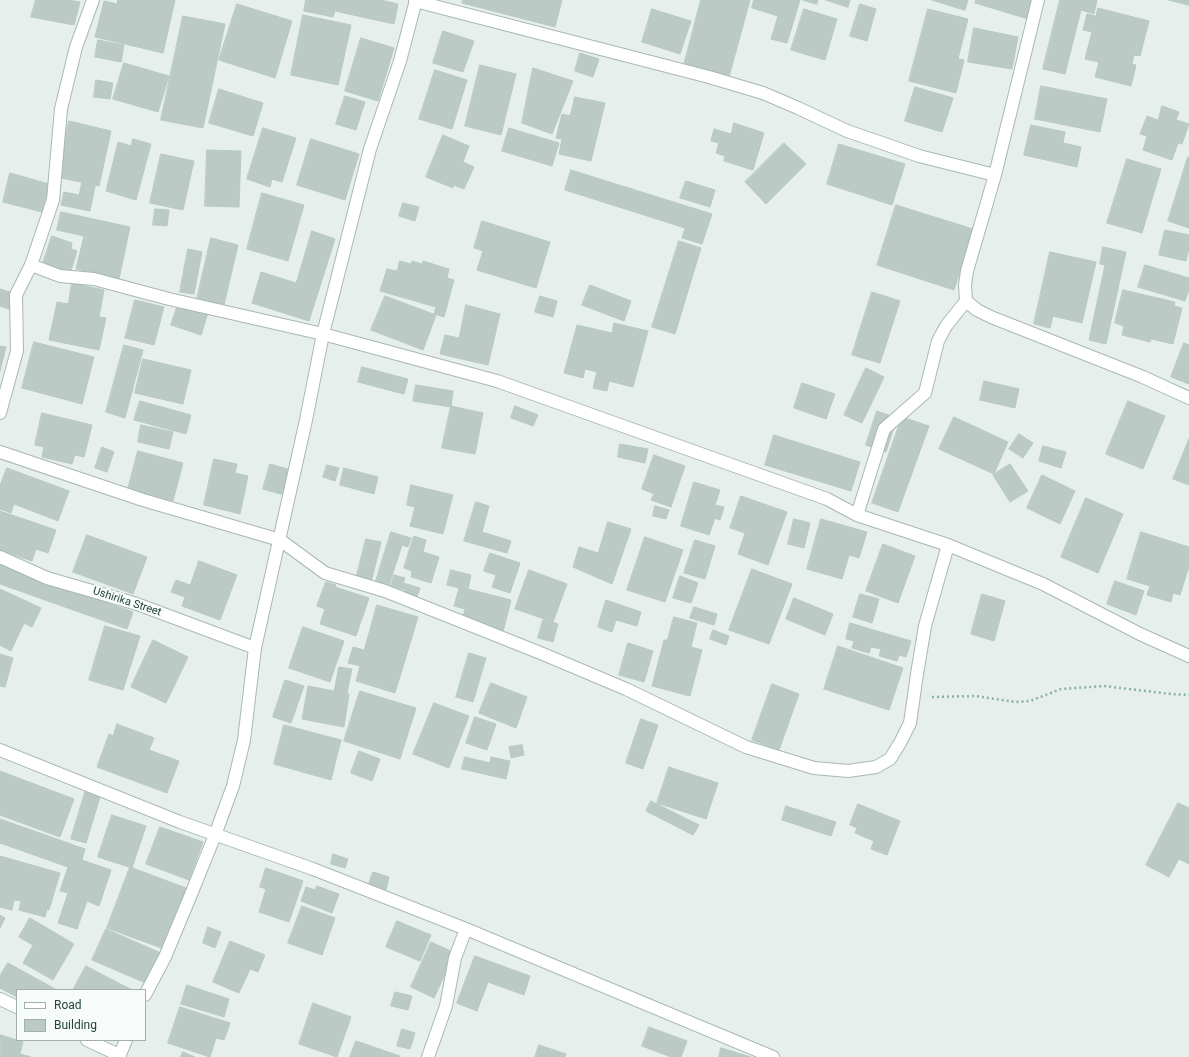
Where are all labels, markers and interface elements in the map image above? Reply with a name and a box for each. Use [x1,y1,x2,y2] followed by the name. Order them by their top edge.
[91,585,163,619] street label: Ushirika Street
[16,989,146,1041] legend
[54,998,82,1012] text: Road
[54,1018,97,1032] text: Building

